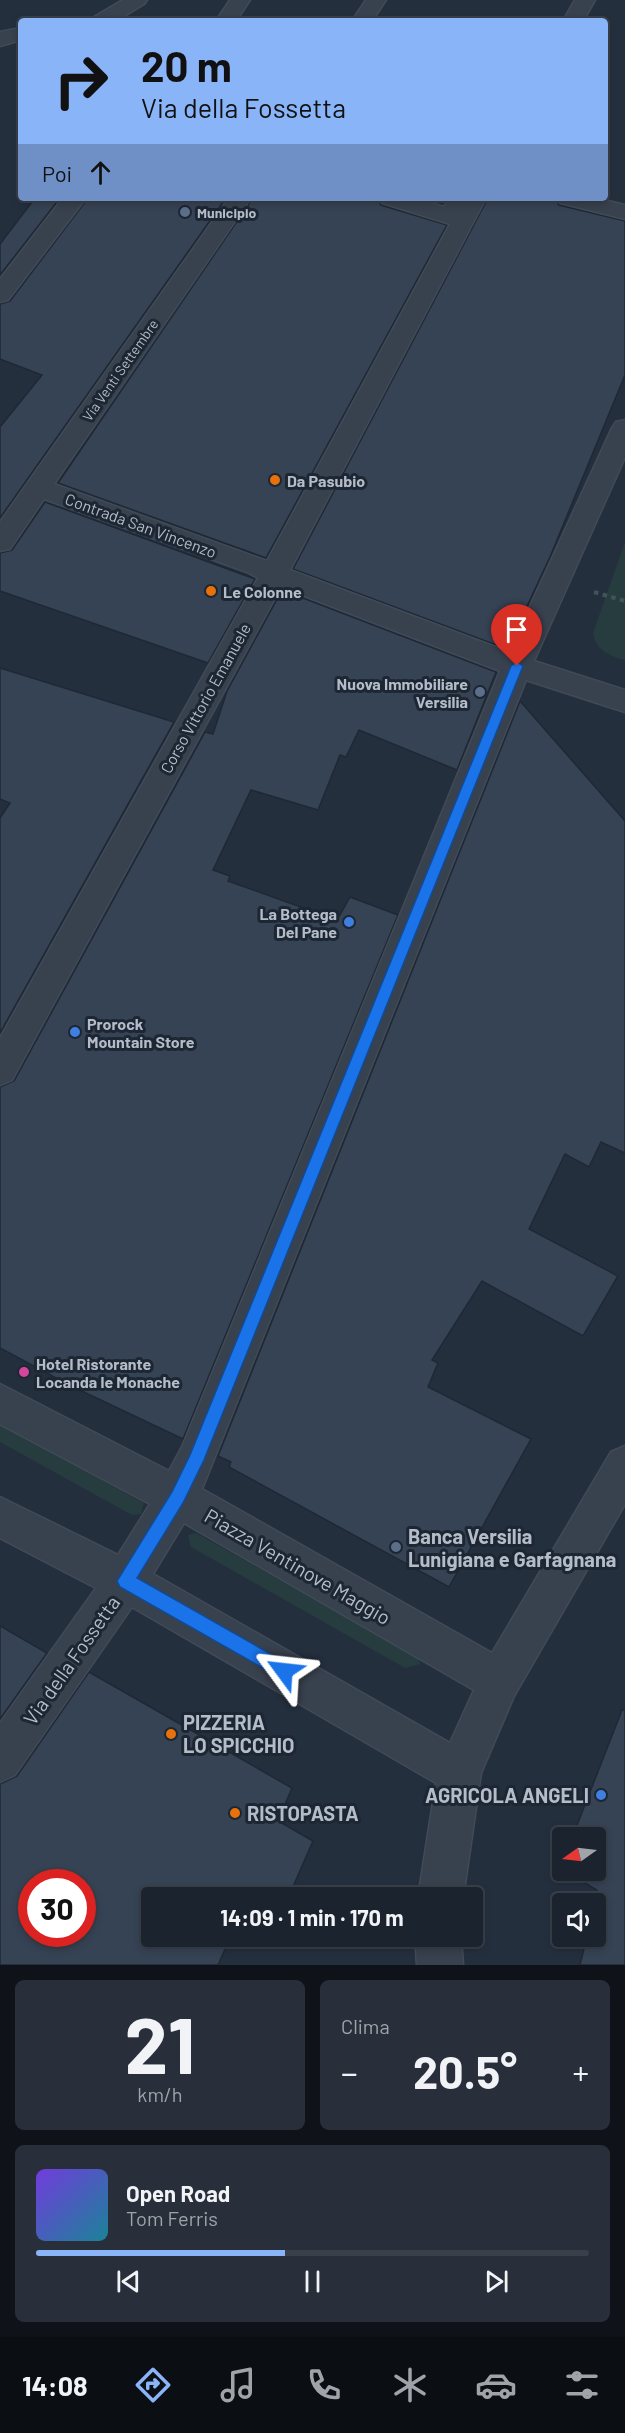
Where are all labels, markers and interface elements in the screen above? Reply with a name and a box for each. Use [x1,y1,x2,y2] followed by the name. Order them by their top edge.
[141,40,232,90] text: 20 m
[42,42,120,120] icon: right
[141,91,346,123] text: Via della Fossetta
[84,156,117,189] icon: ahead
[42,160,72,186] text: Poi
[197,204,256,221] place label: Municipio
[178,205,192,219] marker: Municipio
[78,316,162,424] street label: Via Venti Settembre
[287,471,365,490] place label: Da Pasubio
[268,473,282,487] marker: Da Pasubio
[63,489,219,561] street label: Contrada San Vincenzo
[223,582,302,601] place label: Le Colonne
[204,584,218,598] marker: Le Colonne
[491,604,542,666] pin
[500,613,533,646] icon: arrive
[156,620,254,776] street label: Corso Vittorio Emanuele
[337,674,468,711] place label: Nuova Immobiliare Versilia
[473,685,487,699] marker: Nuova Immobiliare Versilia
[259,904,337,941] place label: La Bottega Del Pane
[342,915,356,929] marker: La Bottega Del Pane
[87,1014,195,1051] place label: Prorock Mountain Store
[68,1025,82,1039] marker: Prorock Mountain Store
[36,1354,180,1391] place label: Hotel Ristorante Locanda le Monache
[17,1365,31,1379] marker: Hotel Ristorante Locanda le Monache
[201,1503,395,1629] street label: Piazza Ventinove Maggio
[408,1524,616,1571] place label: Banca Versilia Lunigiana e Garfagnana
[389,1540,403,1554] marker: Banca Versilia Lunigiana e Garfagnana
[18,1591,124,1729] street label: Via della Fossetta
[252,1639,316,1703] position arrow
[183,1710,294,1757] place label: PIZZERIA LO SPICCHIO
[164,1727,178,1741] marker: PIZZERIA LO SPICCHIO
[425,1783,589,1807] place label: AGRICOLA ANGELI
[594,1788,608,1802] marker: AGRICOLA ANGELI
[247,1801,359,1825] place label: RISTOPASTA
[228,1806,242,1820] marker: RISTOPASTA
[552,1827,606,1881] north arrow
[552,1827,606,1947] map controls
[18,1869,96,1947] speed limit sign: 30
[552,1893,606,1947] button: sound
[220,1904,404,1930] text: 14:09 · 1 min · 170 m
[125,1996,195,2090] text: 21
[341,2014,390,2038] text: Clima
[413,2044,517,2098] text: 20.5°
[341,2052,358,2092] text: −
[573,2052,589,2092] text: +
[137,2082,183,2106] text: km/h
[126,2180,230,2206] text: Open Road
[126,2206,218,2230] text: Tom Ferris
[112,2265,145,2298] icon: previous
[296,2265,329,2298] icon: pause
[480,2265,513,2298] icon: next
[132,2364,174,2406] icon: directions
[217,2364,259,2406] icon: music
[303,2364,345,2406] icon: phone
[389,2364,431,2406] icon: climate
[475,2364,517,2406] icon: car
[561,2364,603,2406] icon: filters
[22,2369,88,2401] text: 14:08

